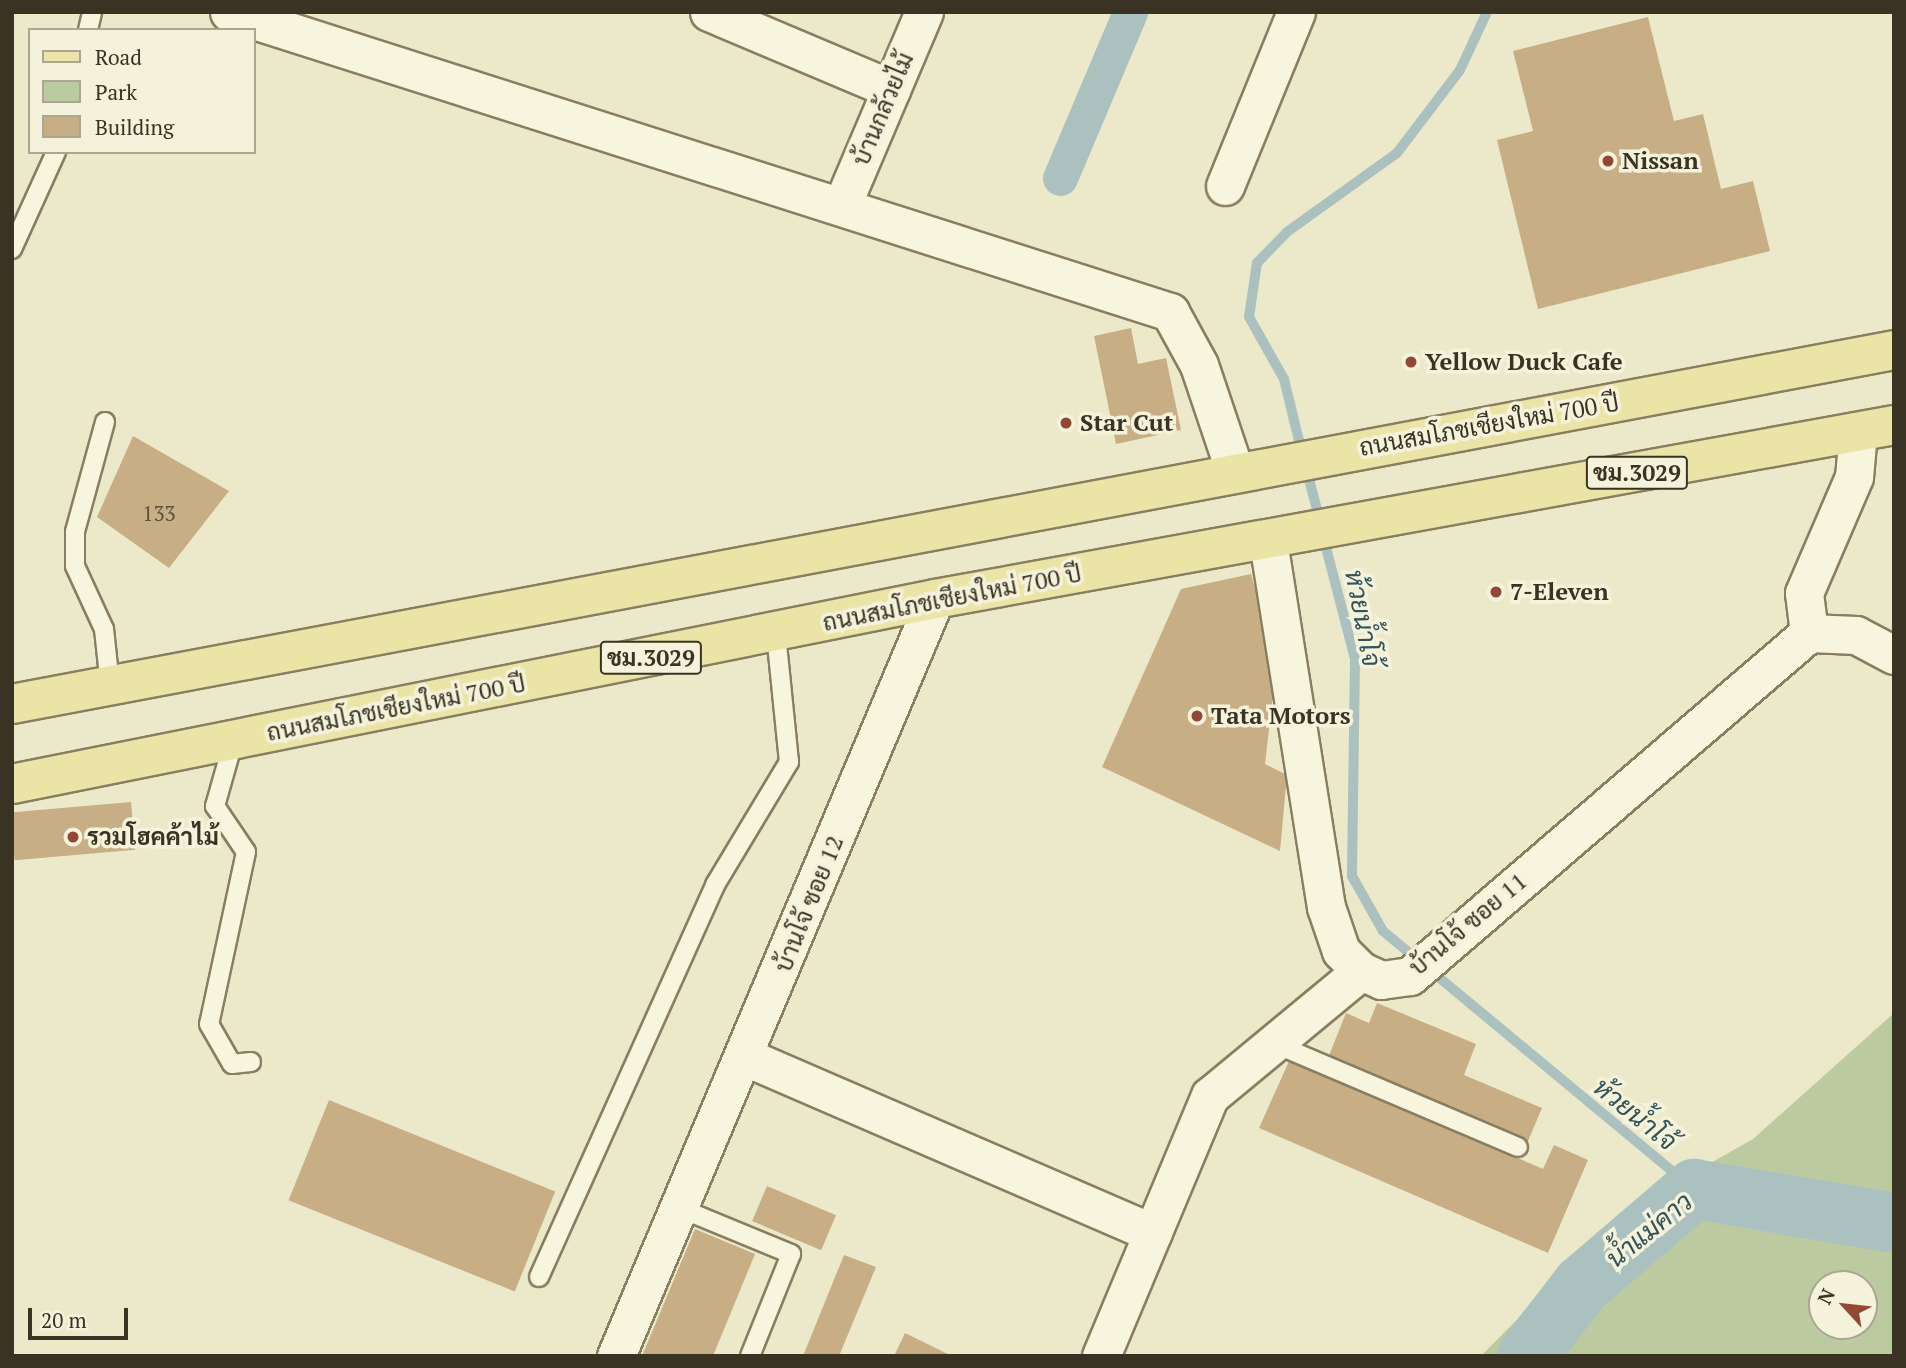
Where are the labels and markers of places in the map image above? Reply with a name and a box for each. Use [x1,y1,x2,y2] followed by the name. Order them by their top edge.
[1622,147,1699,175] place label: Nissan
[1600,153,1616,169] marker: Nissan
[1425,348,1623,376] place label: Yellow Duck Cafe
[1403,354,1419,370] marker: Yellow Duck Cafe
[1080,409,1173,437] place label: Star Cut
[1058,415,1074,431] marker: Star Cut
[1510,578,1609,606] place label: 7-Eleven
[1488,584,1504,600] marker: 7-Eleven
[1211,702,1351,730] place label: Tata Motors
[1189,708,1205,724] marker: Tata Motors
[87,823,219,851] place label: รวมโฮคค้าไม้
[65,829,81,845] marker: รวมโฮคค้าไม้

